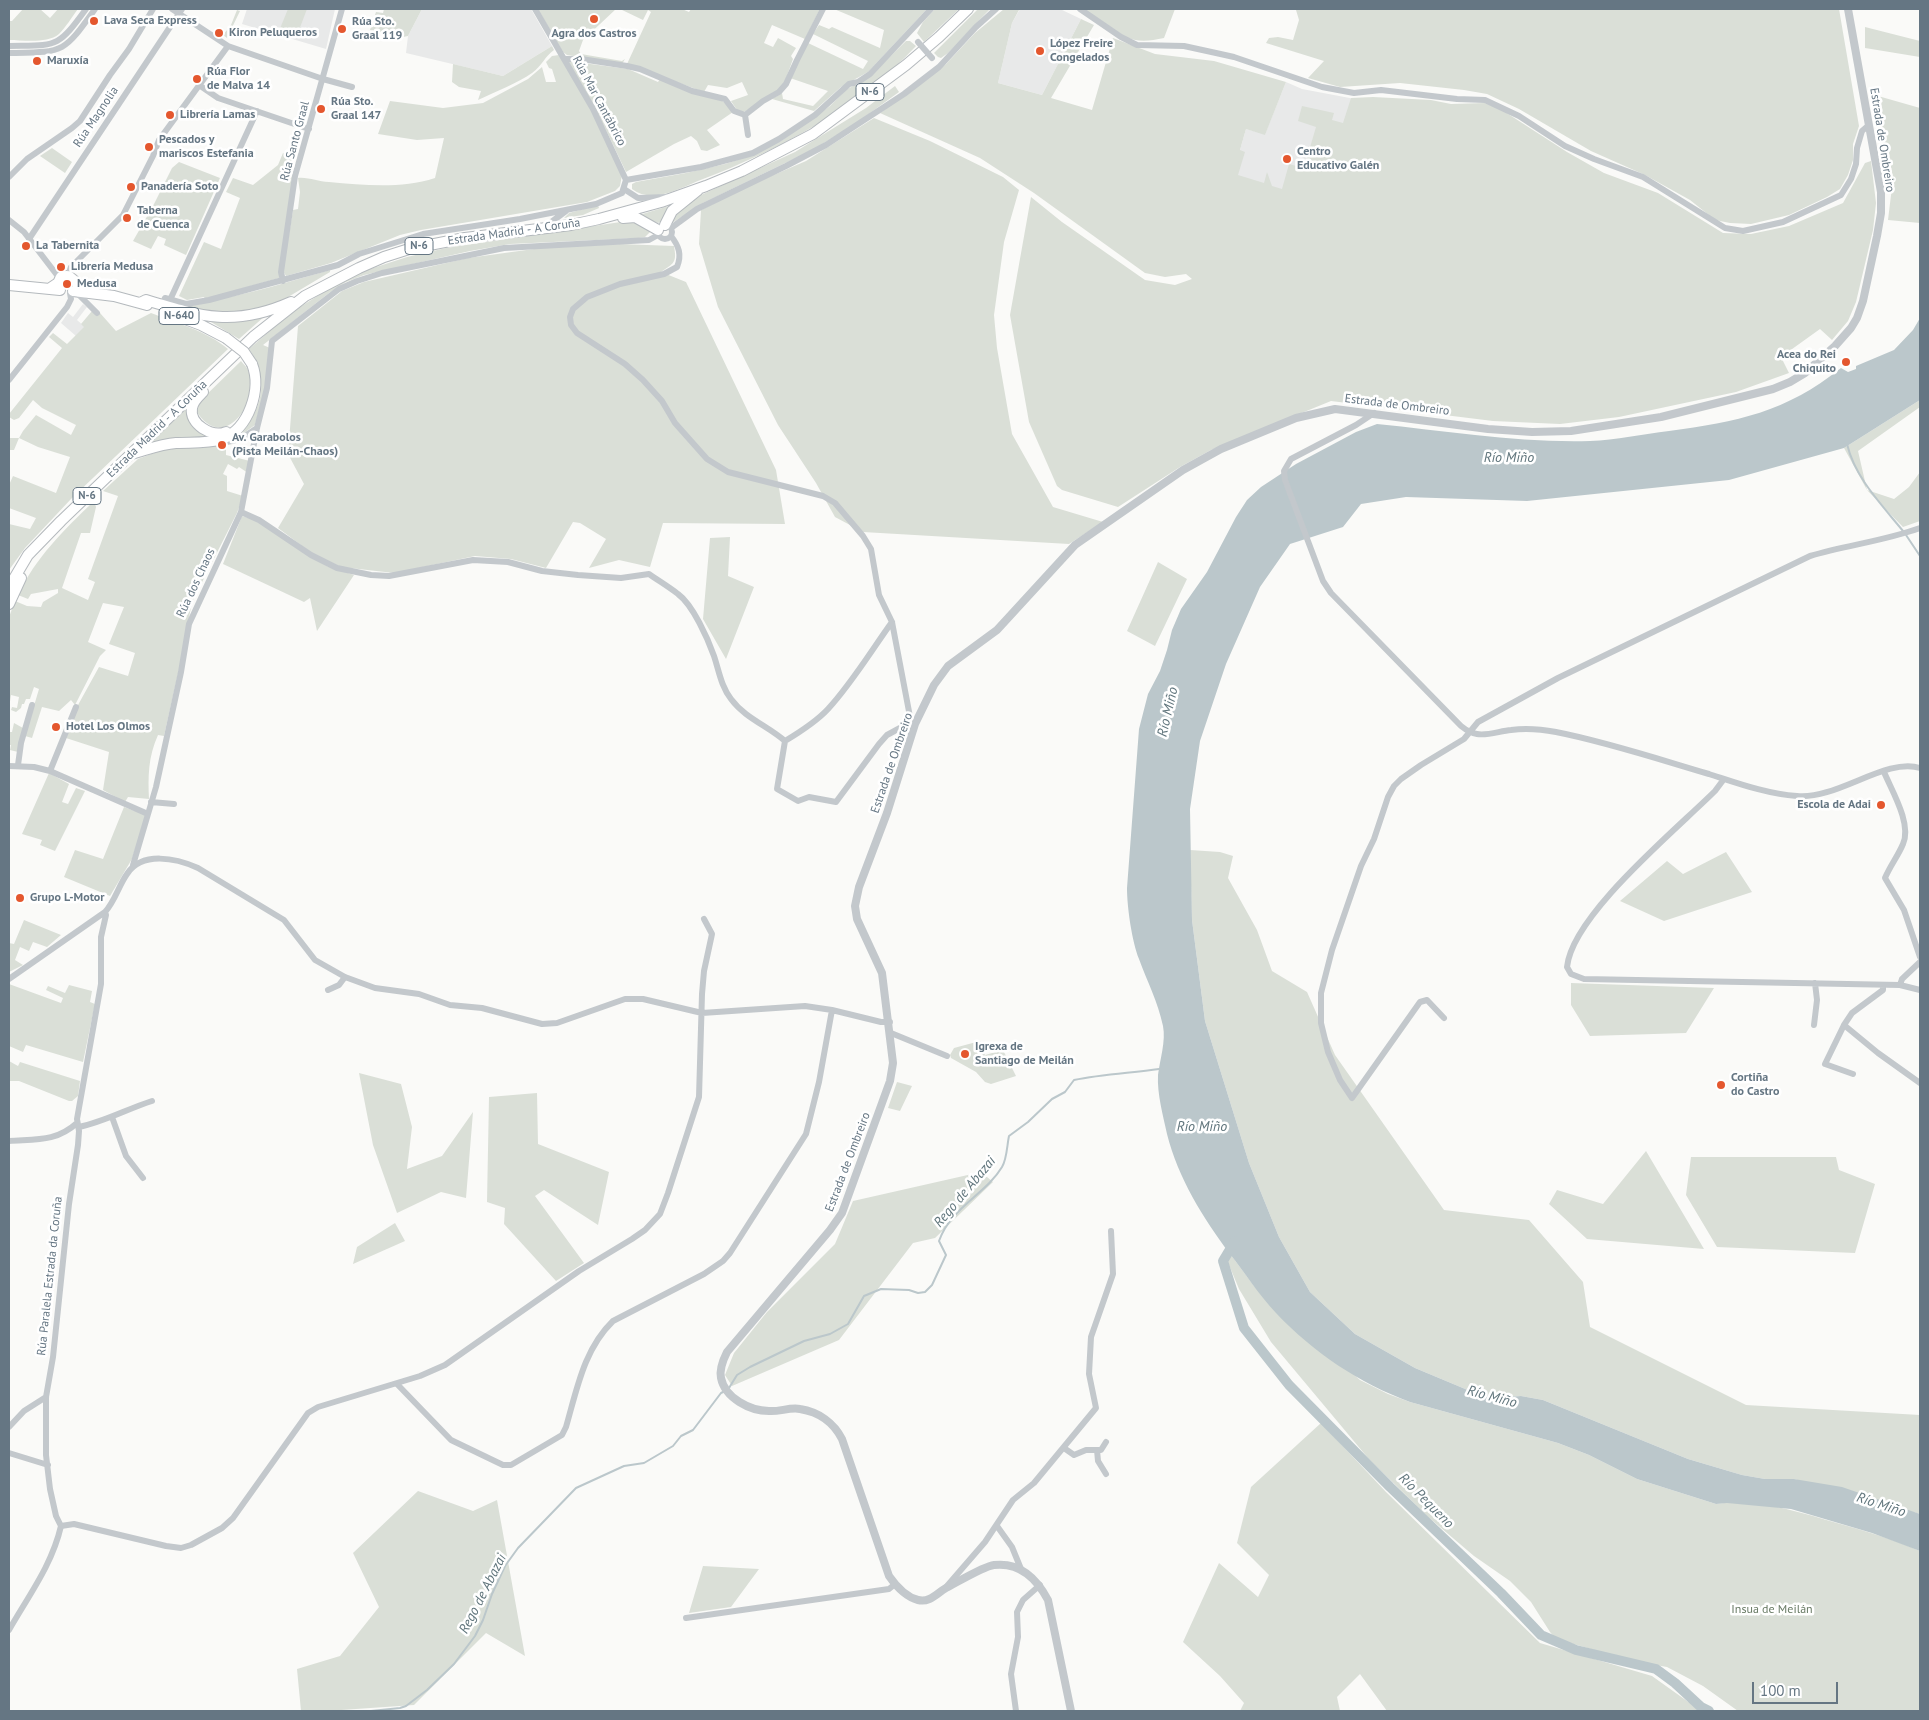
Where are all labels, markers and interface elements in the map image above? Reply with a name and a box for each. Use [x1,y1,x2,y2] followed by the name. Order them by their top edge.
[588,13,600,25] marker: Agra dos Castros
[104,14,197,28] place label: Lava Seca Express
[88,15,100,27] marker: Lava Seca Express
[352,15,402,43] place label: Rúa Sto. Graal 119
[336,23,348,35] marker: Rúa Sto. Graal 119
[229,26,317,40] place label: Kiron Peluqueros
[213,27,225,39] marker: Kiron Peluqueros
[551,27,637,41] place label: Agra dos Castros
[1050,37,1113,65] place label: López Freire Congelados
[1034,45,1046,57] marker: López Freire Congelados
[47,54,89,68] place label: Maruxía
[569,54,629,148] street label: Rúa Mar Cantábrico
[31,55,43,67] marker: Maruxía
[207,65,270,93] place label: Rúa Flor de Malva 14
[191,73,203,85] marker: Rúa Flor de Malva 14
[70,84,122,150] street label: Rúa Magnolia
[856,84,884,100] road number: N-6
[1867,87,1897,193] street label: Estrada de Ombreiro
[331,95,381,123] place label: Rúa Sto. Graal 147
[277,100,313,182] street label: Rúa Santo Graal
[315,103,327,115] marker: Rúa Sto. Graal 147
[180,108,255,122] place label: Librería Lamas
[164,109,176,121] marker: Librería Lamas
[159,133,254,161] place label: Pescados y mariscos Estefania
[143,141,155,153] marker: Pescados y mariscos Estefania
[1297,145,1379,173] place label: Centro Educativo Galén
[1281,153,1293,165] marker: Centro Educativo Galén
[141,180,218,194] place label: Panadería Soto
[125,181,137,193] marker: Panadería Soto
[137,204,189,232] place label: Taberna de Cuenca
[121,212,133,224] marker: Taberna de Cuenca
[447,216,581,248] street label: Estrada Madrid - A Coruña
[405,238,433,255] road number: N-6
[36,239,99,253] place label: La Tabernita
[20,240,32,252] marker: La Tabernita
[71,260,153,274] place label: Librería Medusa
[55,261,67,273] marker: Librería Medusa
[77,277,117,291] place label: Medusa
[61,278,73,290] marker: Medusa
[159,308,199,324] road number: N-640
[1777,348,1836,376] place label: Acea do Rei Chiquito
[1840,356,1852,368] marker: Acea do Rei Chiquito
[104,377,210,481] street label: Estrada Madrid - A Coruña
[1344,391,1450,419] street label: Estrada de Ombreiro
[232,431,338,459] place label: Av. Garabolos (Pista Meilán-Chaos)
[216,439,228,451] marker: Av. Garabolos (Pista Meilán-Chaos)
[1484,450,1534,466] water label: Río Miño
[73,488,101,504] road number: N-6
[174,546,218,620] street label: Rúa dos Chaos
[1154,685,1182,739] water label: Río Miño
[868,711,916,815] street label: Estrada de Ombreiro
[66,720,150,734] place label: Hotel Los Olmos
[50,721,62,733] marker: Hotel Los Olmos
[1797,798,1871,812] place label: Escola de Adai
[1875,799,1887,811] marker: Escola de Adai
[30,891,104,905] place label: Grupo L-Motor
[14,892,26,904] marker: Grupo L-Motor
[975,1040,1074,1068] place label: Igrexa de Santiago de Meilán
[959,1048,971,1060] marker: Igrexa de Santiago de Meilán
[1731,1071,1779,1099] place label: Cortiña do Castro
[1715,1079,1727,1091] marker: Cortiña do Castro
[822,1110,874,1214] street label: Estrada de Ombreiro
[1177,1119,1227,1135] water label: Río Miño
[931,1153,999,1231] water label: Rego de Abazai
[34,1196,66,1356] street label: Rúa Paralela Estrada da Coruña
[1465,1382,1519,1412] water label: Río Miño
[1395,1470,1457,1532] water label: Río Pequeno
[1854,1489,1908,1521] water label: Río Miño
[456,1551,510,1637] water label: Rego de Abazai
[1731,1603,1813,1617] park label: Insua de Meilán
[1754,1672,1840,1704] scale bar
[1760,1681,1801,1700] text: 100 m

